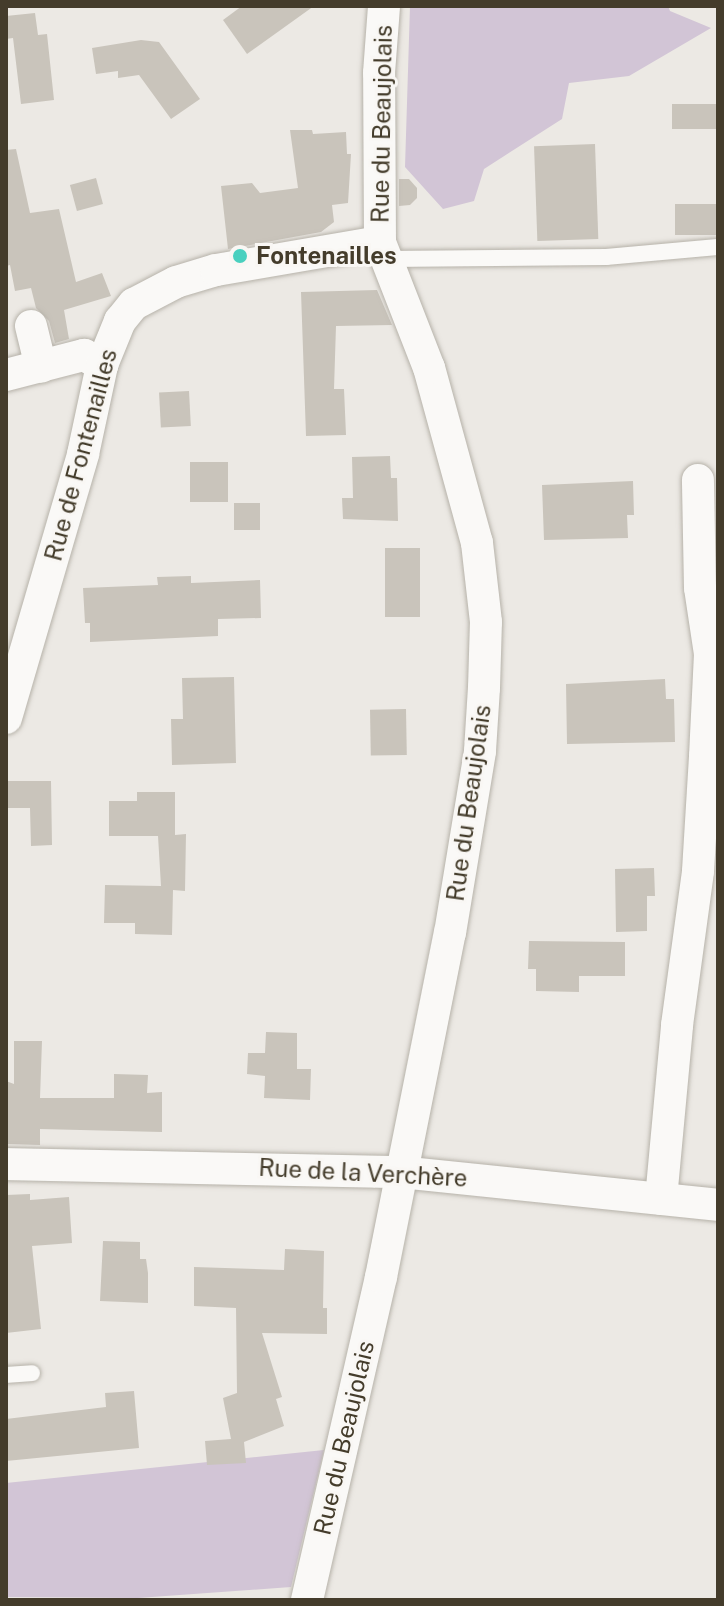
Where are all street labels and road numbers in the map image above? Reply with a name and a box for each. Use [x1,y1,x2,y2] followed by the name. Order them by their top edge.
[366,24,398,224] street label: Rue du Beaujolais
[39,346,123,564] street label: Rue de Fontenailles
[441,703,497,903] street label: Rue du Beaujolais
[257,1153,469,1193] street label: Rue de la Verchère
[308,1338,380,1538] street label: Rue du Beaujolais

